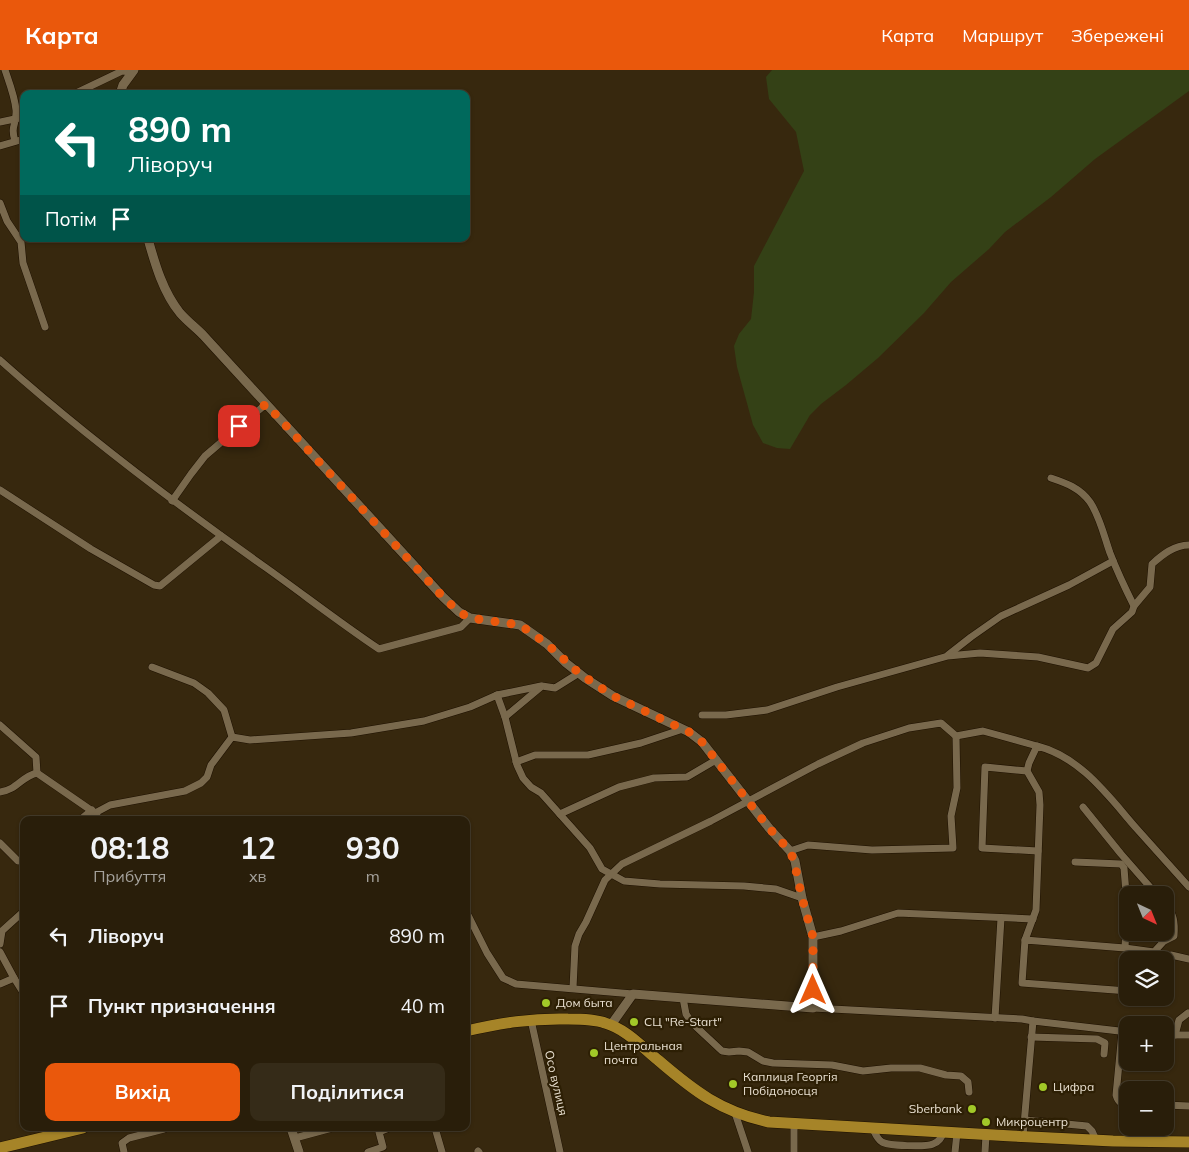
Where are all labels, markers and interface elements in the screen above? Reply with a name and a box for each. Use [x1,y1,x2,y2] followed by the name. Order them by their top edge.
[25,20,99,50] text: Карта
[881,24,934,47] text: Карта
[962,24,1043,47] text: Маршрут
[1071,24,1164,47] text: Збережені
[128,107,232,151] text: 890 m
[45,110,110,175] icon: left
[128,150,213,178] text: Ліворуч
[107,205,135,233] icon: arrive
[45,207,97,231] text: Потім
[218,405,260,447] pin
[225,412,253,440] icon: arrive
[90,829,170,867] text: 08:18
[240,829,276,867] text: 12
[346,829,400,867] text: 930
[93,866,166,886] text: Прибуття
[249,866,267,886] text: хв
[366,866,380,886] text: m
[1119,886,1174,941] north arrow
[1119,886,1174,1136] map controls
[45,922,73,950] icon: left
[88,924,164,948] text: Ліворуч
[389,924,445,948] text: 890 m
[1119,951,1174,1006] button: layers
[786,963,838,1015] position arrow
[45,992,73,1020] icon: arrive
[88,994,276,1018] text: Пункт призначення
[401,994,445,1018] text: 40 m
[556,995,613,1010] place label: Дом быта
[540,997,552,1009] marker: Дом быта
[644,1014,722,1029] place label: СЦ "Re-Start"
[628,1016,640,1028] marker: СЦ "Re-Start"
[1119,1016,1174,1071] button: +
[604,1038,682,1067] place label: Центральная почта
[588,1047,600,1059] marker: Центральная почта
[542,1049,571,1117] street label: Осо вулиця
[45,1063,240,1121] button: Вихід
[250,1063,445,1121] button: Поділитися
[743,1069,838,1098] place label: Каплиця Георгія Побідоносця
[727,1078,739,1090] marker: Каплиця Георгія Побідоносця
[1053,1079,1094,1094] place label: Цифра
[1037,1081,1049,1093] marker: Цифра
[1119,1081,1174,1136] button: −
[909,1101,963,1116] place label: Sberbank
[966,1103,978,1115] marker: Sberbank
[996,1114,1068,1129] place label: Микроцентр
[980,1116,992,1128] marker: Микроцентр

